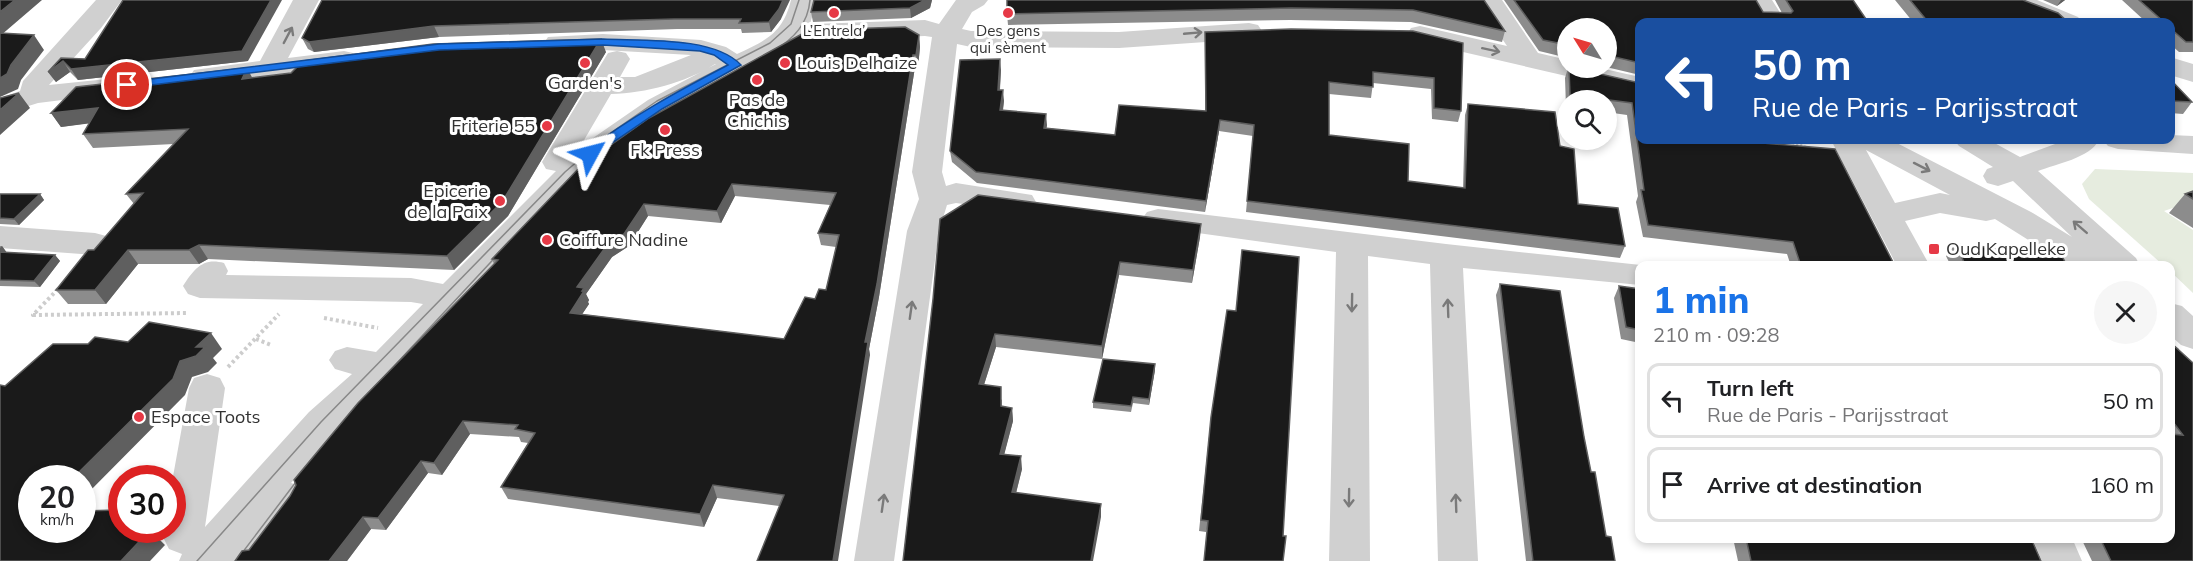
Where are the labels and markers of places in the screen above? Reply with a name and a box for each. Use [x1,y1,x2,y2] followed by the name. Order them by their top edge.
[827,6,841,20] marker: L’Entrela’
[1001,6,1015,20] marker: Des gens qui sèment
[803,21,865,40] place label: L’Entrela’
[970,21,1046,57] place label: Des gens qui sèment
[797,51,917,74] place label: Louis Delhaize
[578,56,592,70] marker: Garden's
[778,56,792,70] marker: Louis Delhaize
[101,59,152,110] pin
[548,71,622,94] place label: Garden's
[750,73,764,87] marker: Pas de Chichis
[727,88,787,132] place label: Pas de Chichis
[451,114,535,137] place label: Friterie 55
[540,119,554,133] marker: Friterie 55
[658,123,672,137] marker: Fk Press
[630,138,700,161] place label: Fk Press
[407,179,488,223] place label: Epicerie de la Paix
[493,194,507,208] marker: Epicerie de la Paix
[559,228,688,251] place label: Coiffure Nadine
[540,233,554,247] marker: Coiffure Nadine
[1946,237,2066,260] place label: Oud Kapelleke
[1927,242,1941,256] marker: Oud Kapelleke
[151,405,260,428] place label: Espace Toots
[132,410,146,424] marker: Espace Toots

